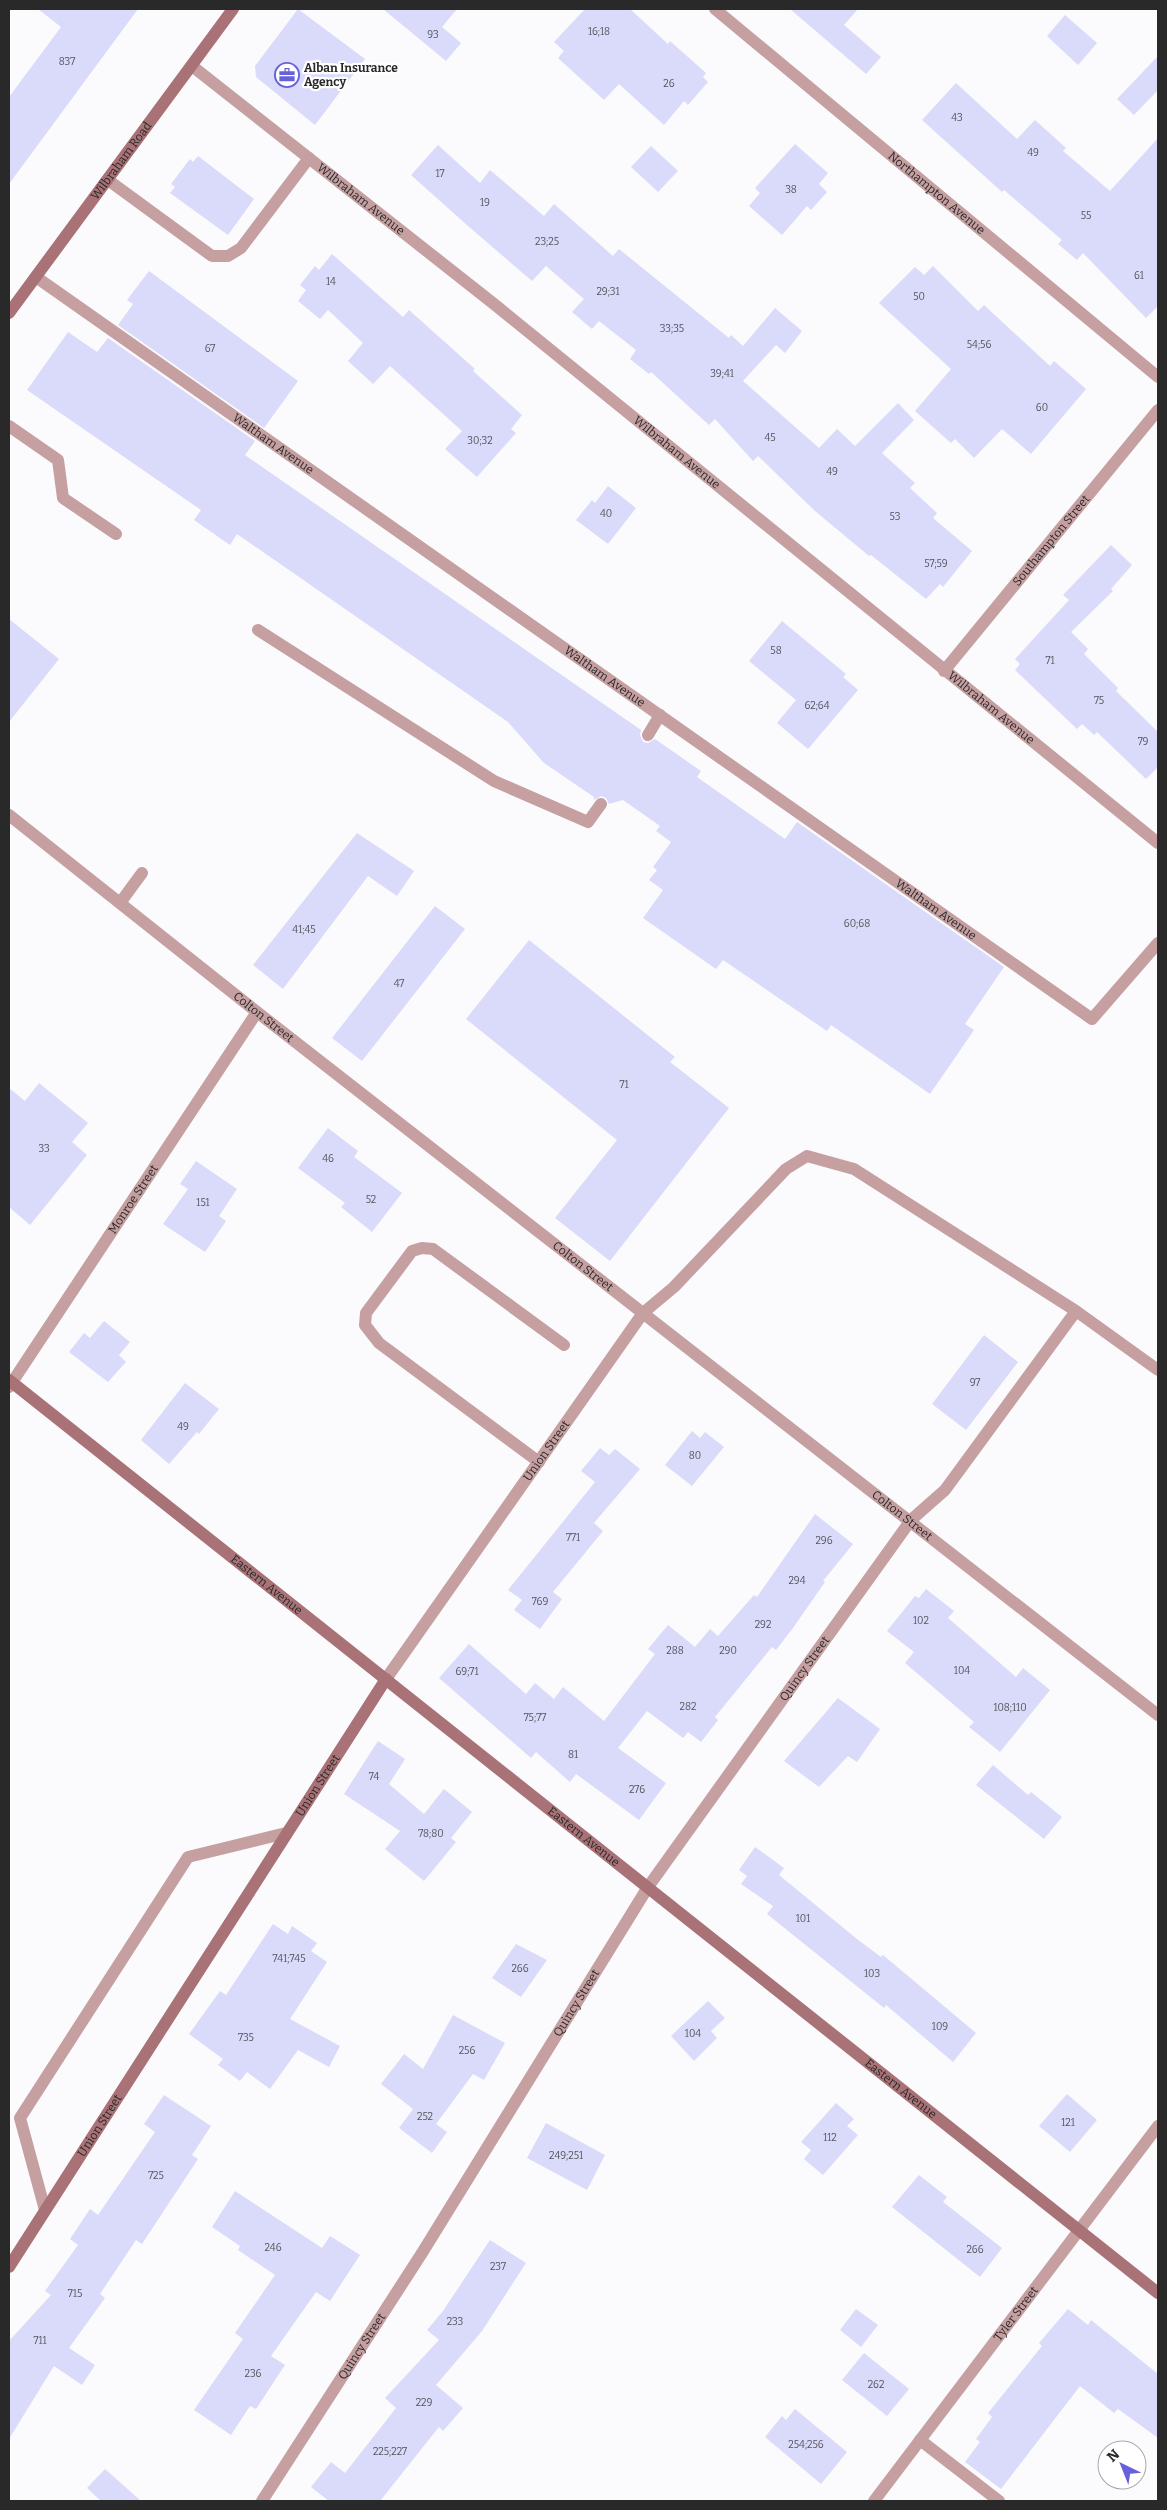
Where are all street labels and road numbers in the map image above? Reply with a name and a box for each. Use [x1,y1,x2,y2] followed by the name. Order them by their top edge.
[88,119,154,203] street label: Wilbraham Road
[885,149,988,237] street label: Northampton Avenue
[314,160,407,238] street label: Wilbraham Avenue
[230,410,316,477] street label: Waltham Avenue
[631,413,723,492] street label: Wilbraham Avenue
[1010,492,1093,589] street label: Southampton Street
[561,643,648,710] street label: Waltham Avenue
[945,668,1037,747] street label: Wilbraham Avenue
[893,876,979,943] street label: Waltham Avenue
[231,989,297,1045] street label: Colton Street
[105,1162,161,1237] street label: Monroe Street
[550,1238,616,1295] street label: Colton Street
[520,1417,573,1484] street label: Union Street
[869,1487,936,1544] street label: Colton Street
[228,1552,305,1617] street label: Eastern Avenue
[777,1633,833,1704] street label: Quincy Street
[293,1751,343,1819] street label: Union Street
[545,1804,622,1869] street label: Eastern Avenue
[550,1966,603,2039] street label: Quincy Street
[862,2056,939,2121] street label: Eastern Avenue
[75,2091,125,2159] street label: Union Street
[991,2283,1041,2344] street label: Tyler Street
[335,2310,389,2382] street label: Quincy Street

